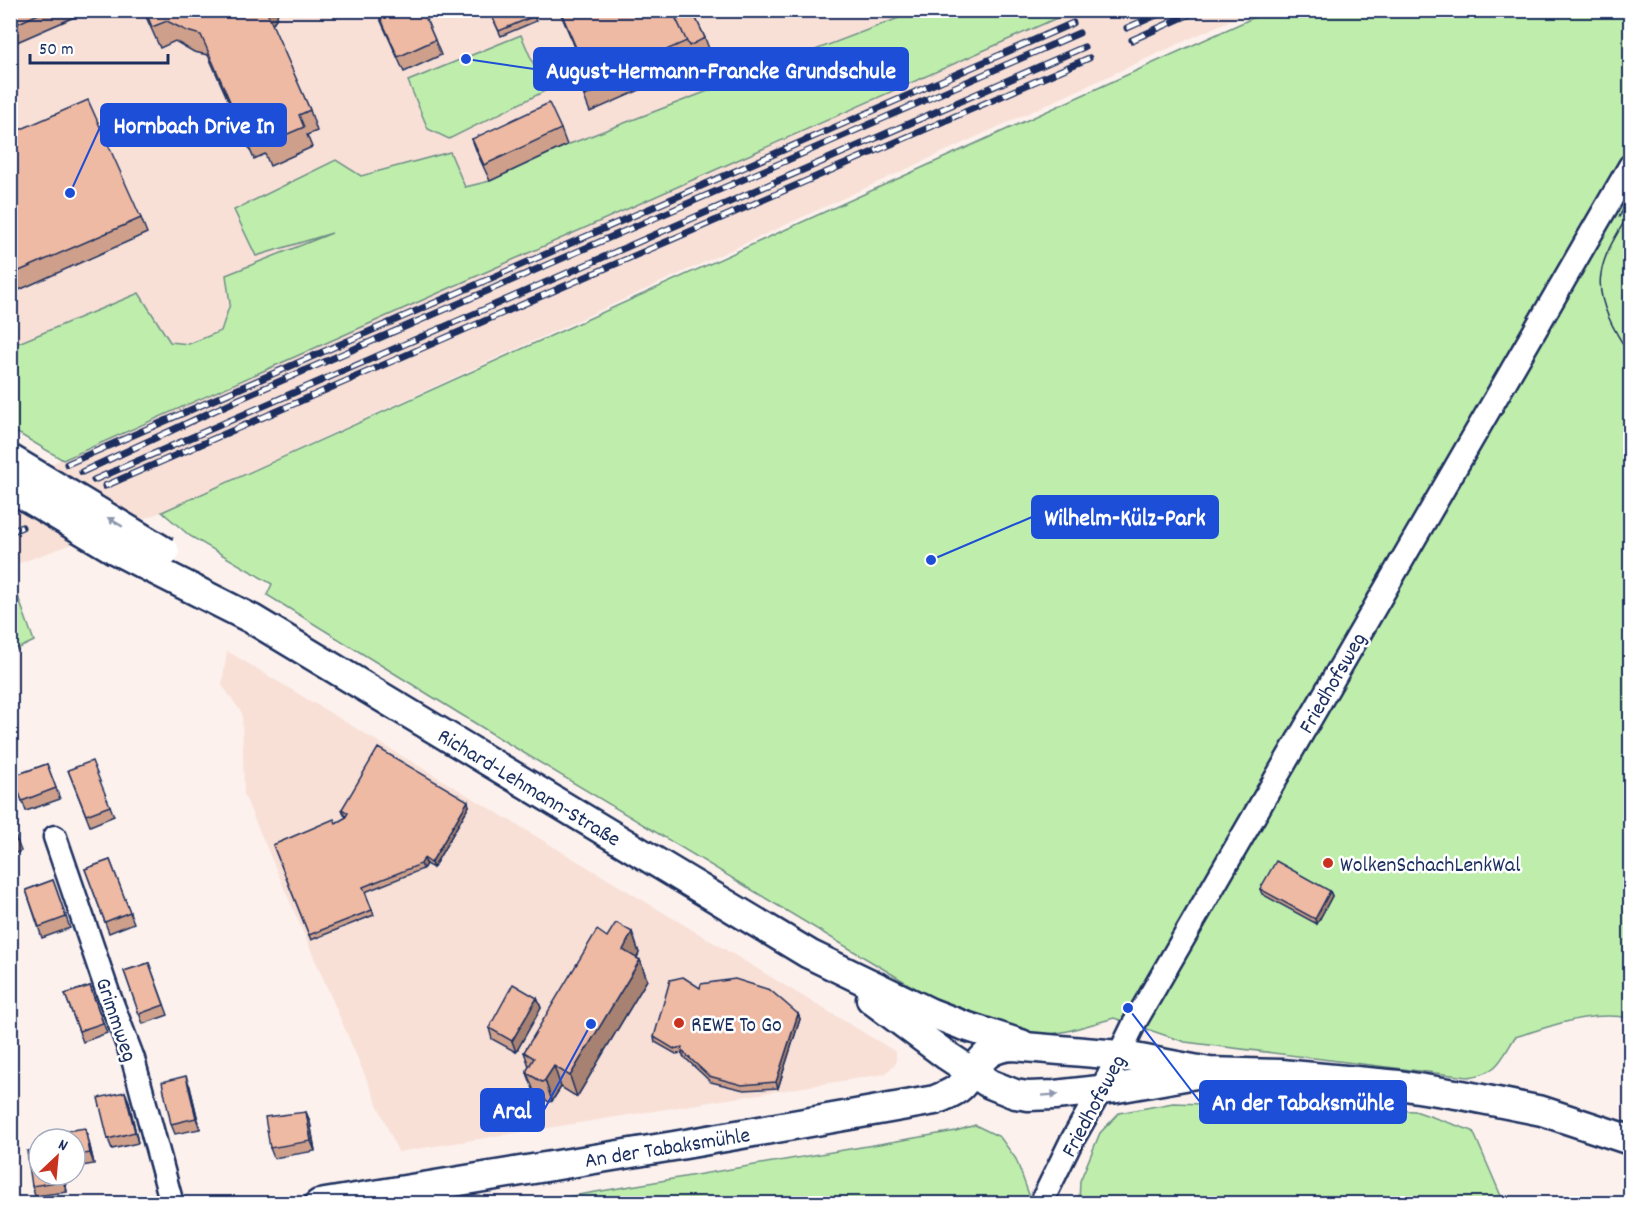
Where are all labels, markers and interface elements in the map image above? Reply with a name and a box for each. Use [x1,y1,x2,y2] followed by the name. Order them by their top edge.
[30,27,168,65] scale bar
[39,38,74,63] text: 50 m
[534,48,908,90] callout: August-Hermann-Francke Grundschule
[546,56,896,90] text: August-Hermann-Francke Grundschule
[101,104,286,146] callout: Hornbach Drive In
[113,111,275,145] text: Hornbach Drive In
[1032,496,1218,538] callout: Wilhelm-Külz-Park
[1044,503,1206,537] text: Wilhelm-Külz-Park
[107,516,123,527] one-way arrow
[1293,627,1376,740] street label: Friedhofsweg
[431,722,626,856] street label: Richard-Lehmann-Straße
[1340,851,1520,882] place label: WolkenSchachLenkWal
[1321,856,1335,870] marker: WolkenSchachLenkWal
[86,974,144,1066] street label: Grimmweg
[691,1011,782,1042] place label: REWE To Go
[672,1016,686,1030] marker: REWE To Go
[1055,1050,1135,1164] street label: Friedhofsweg
[1200,1081,1406,1123] callout: An der Tabaksmühle
[1212,1088,1395,1122] text: An der Tabaksmühle
[481,1089,544,1131] callout: Aral
[1040,1091,1059,1100] one-way arrow
[493,1096,532,1130] text: Aral
[583,1121,753,1178] street label: An der Tabaksmühle
[27,1127,87,1187] north arrow
[54,1134,71,1158] text: N

